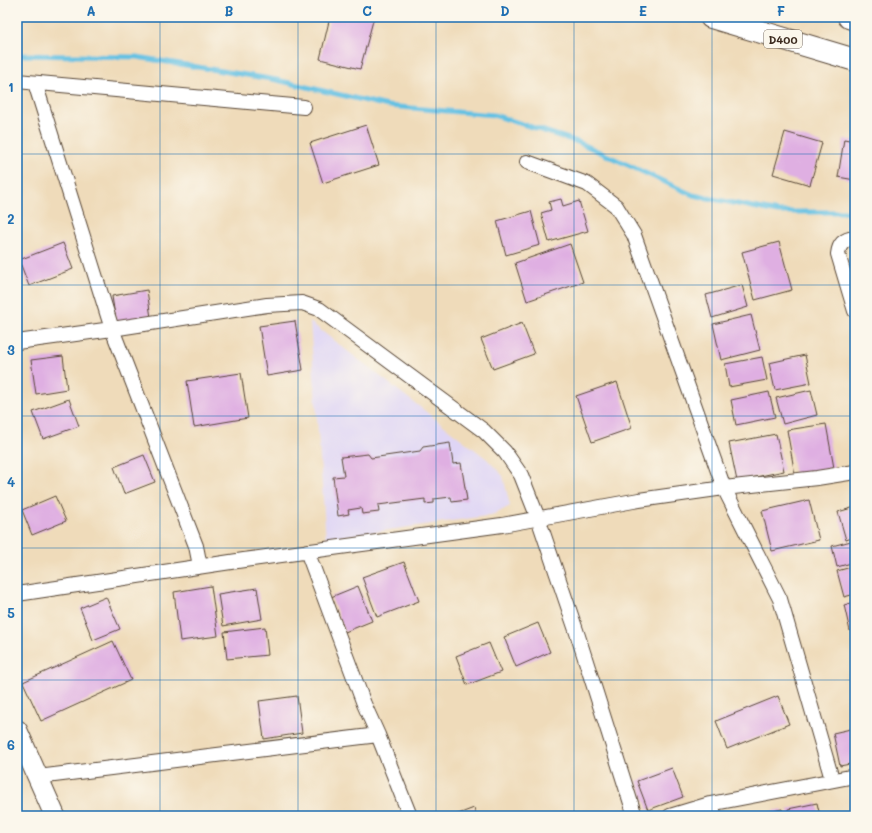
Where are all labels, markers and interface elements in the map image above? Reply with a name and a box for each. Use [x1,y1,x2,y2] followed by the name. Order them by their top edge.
[86,2,96,19] text: A
[225,2,234,19] text: B
[362,2,372,19] text: C
[500,2,510,19] text: D
[639,2,647,19] text: E
[777,2,785,19] text: F
[764,30,802,48] road number: D400
[8,78,14,95] text: 1
[7,210,15,227] text: 2
[7,341,15,358] text: 3
[7,473,15,490] text: 4
[7,604,15,621] text: 5
[7,736,15,753] text: 6

